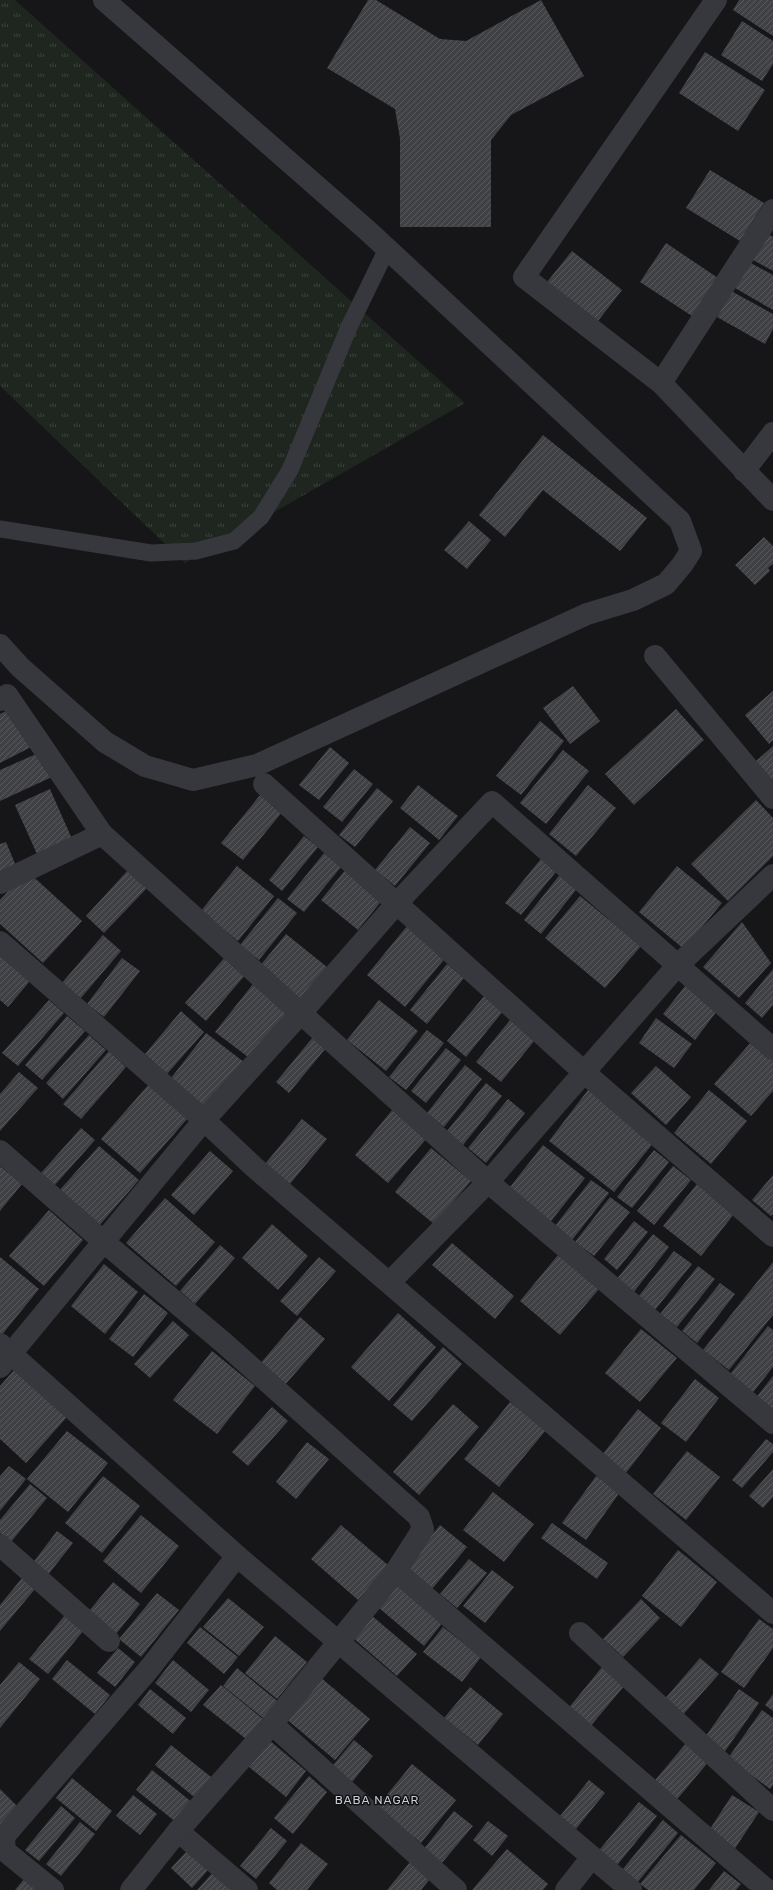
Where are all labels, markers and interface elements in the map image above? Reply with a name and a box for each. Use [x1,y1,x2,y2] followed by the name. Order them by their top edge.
[335,1793,419,1807] district label: BABA NAGAR

